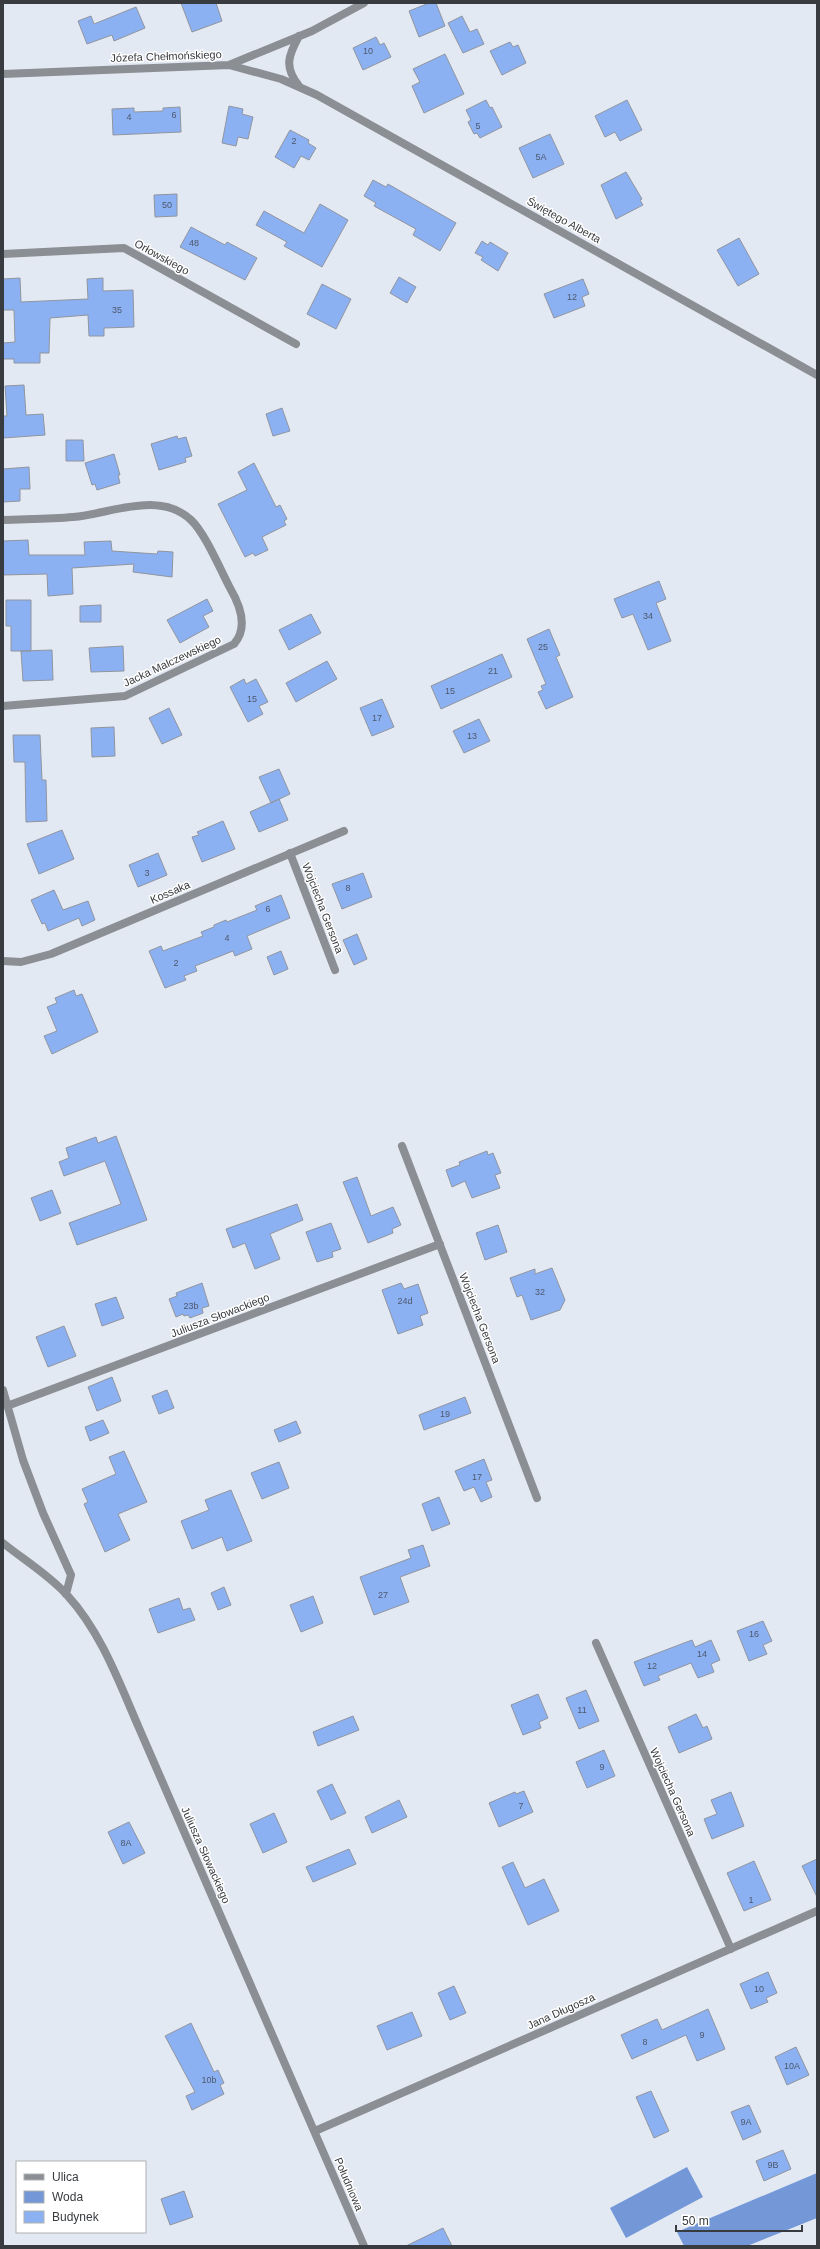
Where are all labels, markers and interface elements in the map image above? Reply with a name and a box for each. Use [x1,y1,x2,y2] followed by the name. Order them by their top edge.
[363,46,373,56] house number: 10
[110,48,222,64] street label: Józefa Chełmońskiego
[171,110,177,120] house number: 6
[126,112,132,122] house number: 4
[475,121,481,131] house number: 5
[291,136,297,146] house number: 2
[535,152,547,162] house number: 5A
[525,195,604,246] street label: Świętego Alberta
[162,200,172,210] house number: 50
[133,237,191,277] street label: Orłowskiego
[189,238,199,248] house number: 48
[567,292,577,302] house number: 12
[112,305,122,315] house number: 35
[643,611,653,621] house number: 34
[121,633,223,689] street label: Jacka Malczewskiego
[538,642,548,652] house number: 25
[488,666,498,676] house number: 21
[445,686,455,696] house number: 15
[247,694,257,704] house number: 15
[372,713,382,723] house number: 17
[467,731,477,741] house number: 13
[300,861,346,956] street label: Wojciecha Gersona
[144,868,150,878] house number: 3
[148,878,193,906] street label: Kossaka
[345,883,351,893] house number: 8
[265,904,271,914] house number: 6
[224,933,230,943] house number: 4
[173,958,179,968] house number: 2
[457,1271,503,1366] street label: Wojciecha Gersona
[535,1287,545,1297] house number: 32
[169,1291,271,1339] street label: Juliusza Słowackiego
[397,1296,413,1306] house number: 24d
[183,1301,199,1311] house number: 23b
[440,1409,450,1419] house number: 19
[472,1472,482,1482] house number: 17
[378,1590,388,1600] house number: 27
[749,1629,759,1639] house number: 16
[697,1649,707,1659] house number: 14
[647,1661,657,1671] house number: 12
[577,1705,587,1715] house number: 11
[648,1746,698,1839] street label: Wojciecha Gersona
[599,1762,605,1772] house number: 9
[518,1801,524,1811] house number: 7
[179,1805,233,1905] street label: Juliusza Słowackiego
[120,1838,132,1848] house number: 8A
[748,1895,754,1905] house number: 1
[754,1984,764,1994] house number: 10
[525,1990,597,2031] street label: Jana Długosza
[699,2030,705,2040] house number: 9
[642,2037,648,2047] house number: 8
[784,2061,800,2071] house number: 10A
[201,2075,217,2085] house number: 10b
[740,2117,752,2127] house number: 9A
[332,2155,366,2213] street label: Południowa
[767,2160,779,2170] house number: 9B
[16,2161,146,2233] legend
[52,2170,79,2184] text: Ulica
[52,2190,83,2204] text: Woda
[676,2207,802,2233] scale bar
[52,2210,100,2224] text: Budynek
[682,2214,709,2228] text: 50 m

